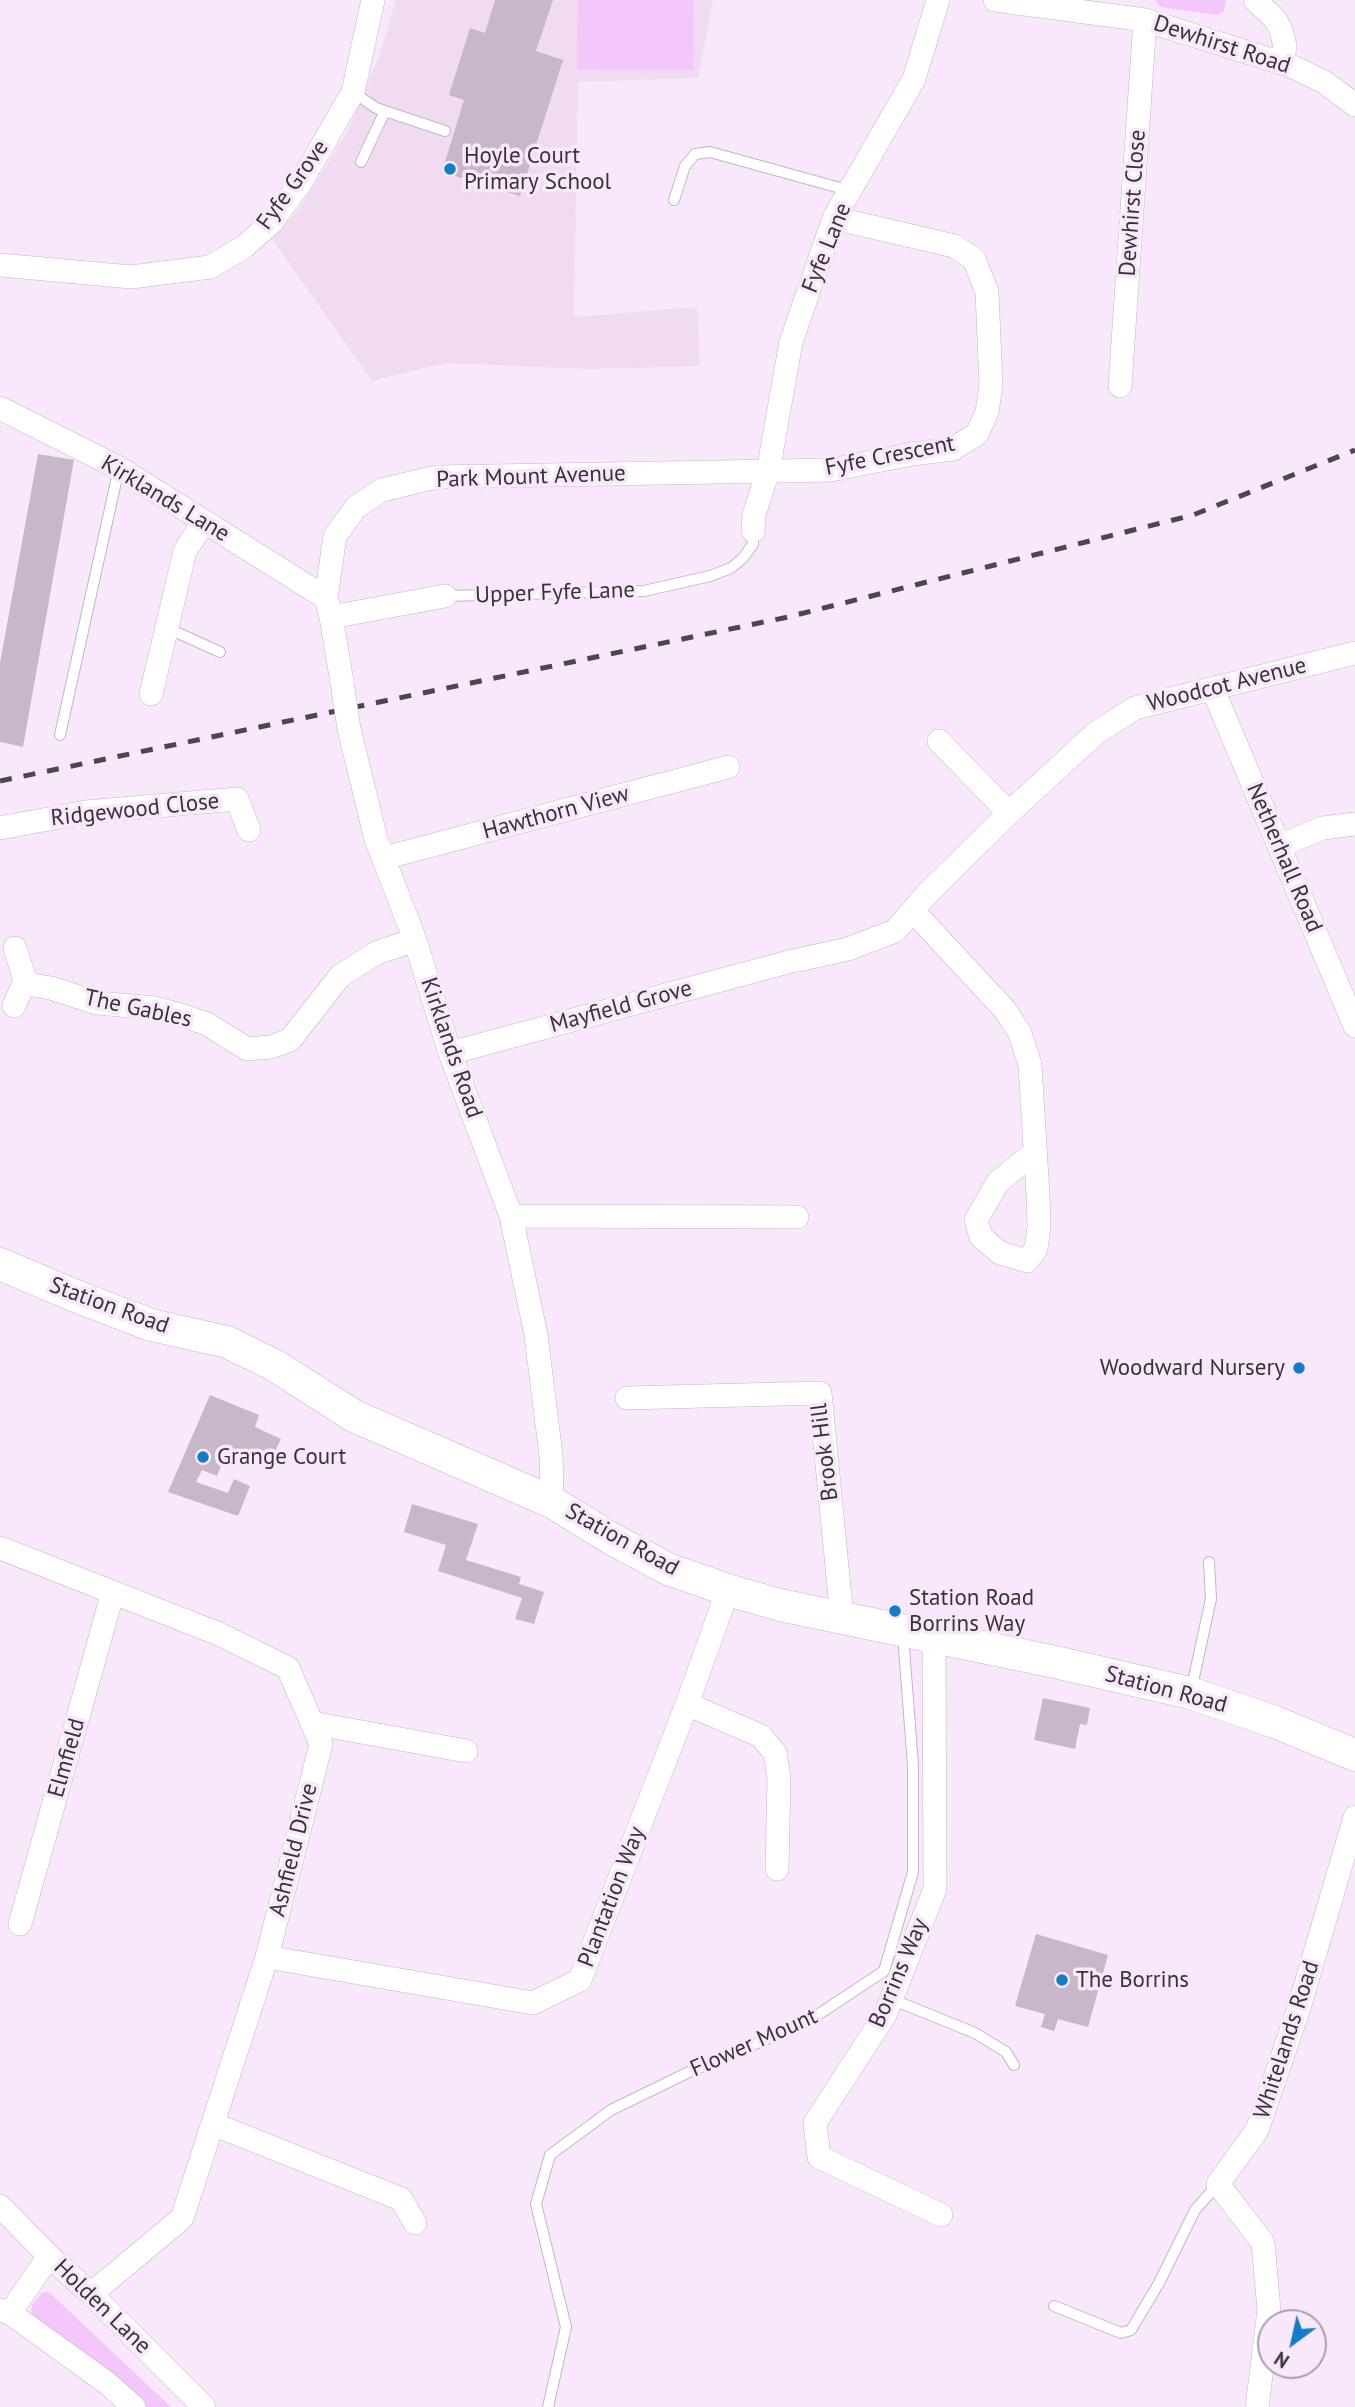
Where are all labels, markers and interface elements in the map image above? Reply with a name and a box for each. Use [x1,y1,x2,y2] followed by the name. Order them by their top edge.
[1150,10,1294,80] street label: Dewhirst Road
[1114,129,1152,277] street label: Dewhirst Close
[251,135,335,235] street label: Fyfe Grove
[464,142,611,196] place label: Hoyle Court Primary School
[442,161,458,177] marker: Hoyle Court Primary School
[796,199,858,297] street label: Fyfe Lane
[823,430,957,482] street label: Fyfe Crescent
[96,450,234,548] street label: Kirklands Lane
[436,460,626,494] street label: Park Mount Avenue
[474,576,636,610] street label: Upper Fyfe Lane
[1145,652,1309,718] street label: Woodcot Avenue
[1240,779,1328,937] street label: Netherhall Road
[480,780,632,846] street label: Hawthorn View
[49,787,221,833] street label: Ridgewood Close
[414,974,488,1122] street label: Kirklands Road
[547,975,695,1039] street label: Mayfield Grove
[82,984,194,1034] street label: The Gables
[45,1272,173,1340] street label: Station Road
[1100,1354,1285,1382] place label: Woodward Nursery
[1291,1360,1307,1376] marker: Woodward Nursery
[805,1402,845,1502] street label: Brook Hill
[217,1443,346,1471] place label: Grange Court
[195,1449,211,1465] marker: Grange Court
[561,1498,683,1582] street label: Station Road
[909,1584,1034,1638] place label: Station Road Borrins Way
[887,1603,903,1619] marker: Station Road Borrins Way
[1102,1660,1230,1720] street label: Station Road
[43,1715,91,1801] street label: Elmfield
[264,1780,324,1920] street label: Ashfield Drive
[573,1823,651,1971] street label: Plantation Way
[864,1914,934,2032] street label: Borrins Way
[1248,1957,1326,2123] street label: Whitelands Road
[1076,1966,1189,1994] place label: The Borrins
[1054,1972,1070,1988] marker: The Borrins
[686,2003,822,2083] street label: Flower Mount
[48,2254,156,2360] street label: Holden Lane
[1257,2309,1327,2379] north arrow
[1270,2346,1293,2373] text: N

